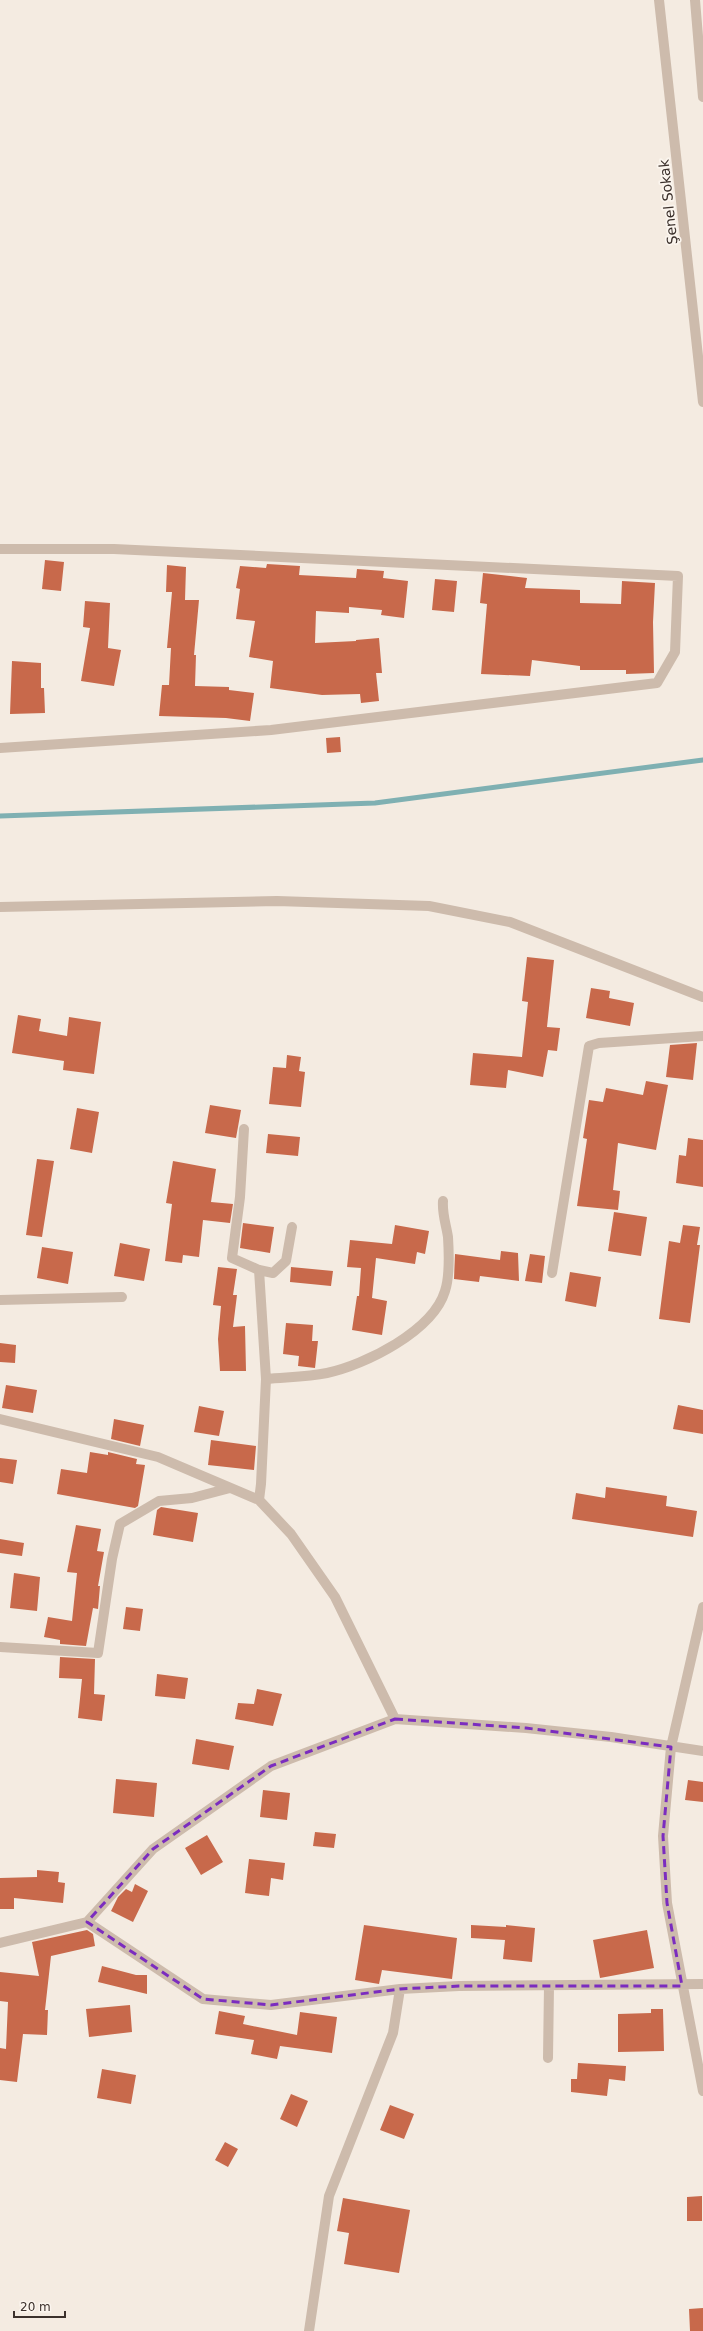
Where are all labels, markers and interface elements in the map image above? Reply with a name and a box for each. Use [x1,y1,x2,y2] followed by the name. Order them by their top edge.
[655,158,680,245] street label: Şenel Sokak
[14,2293,65,2319] scale bar
[20,2300,51,2314] text: 20 m

